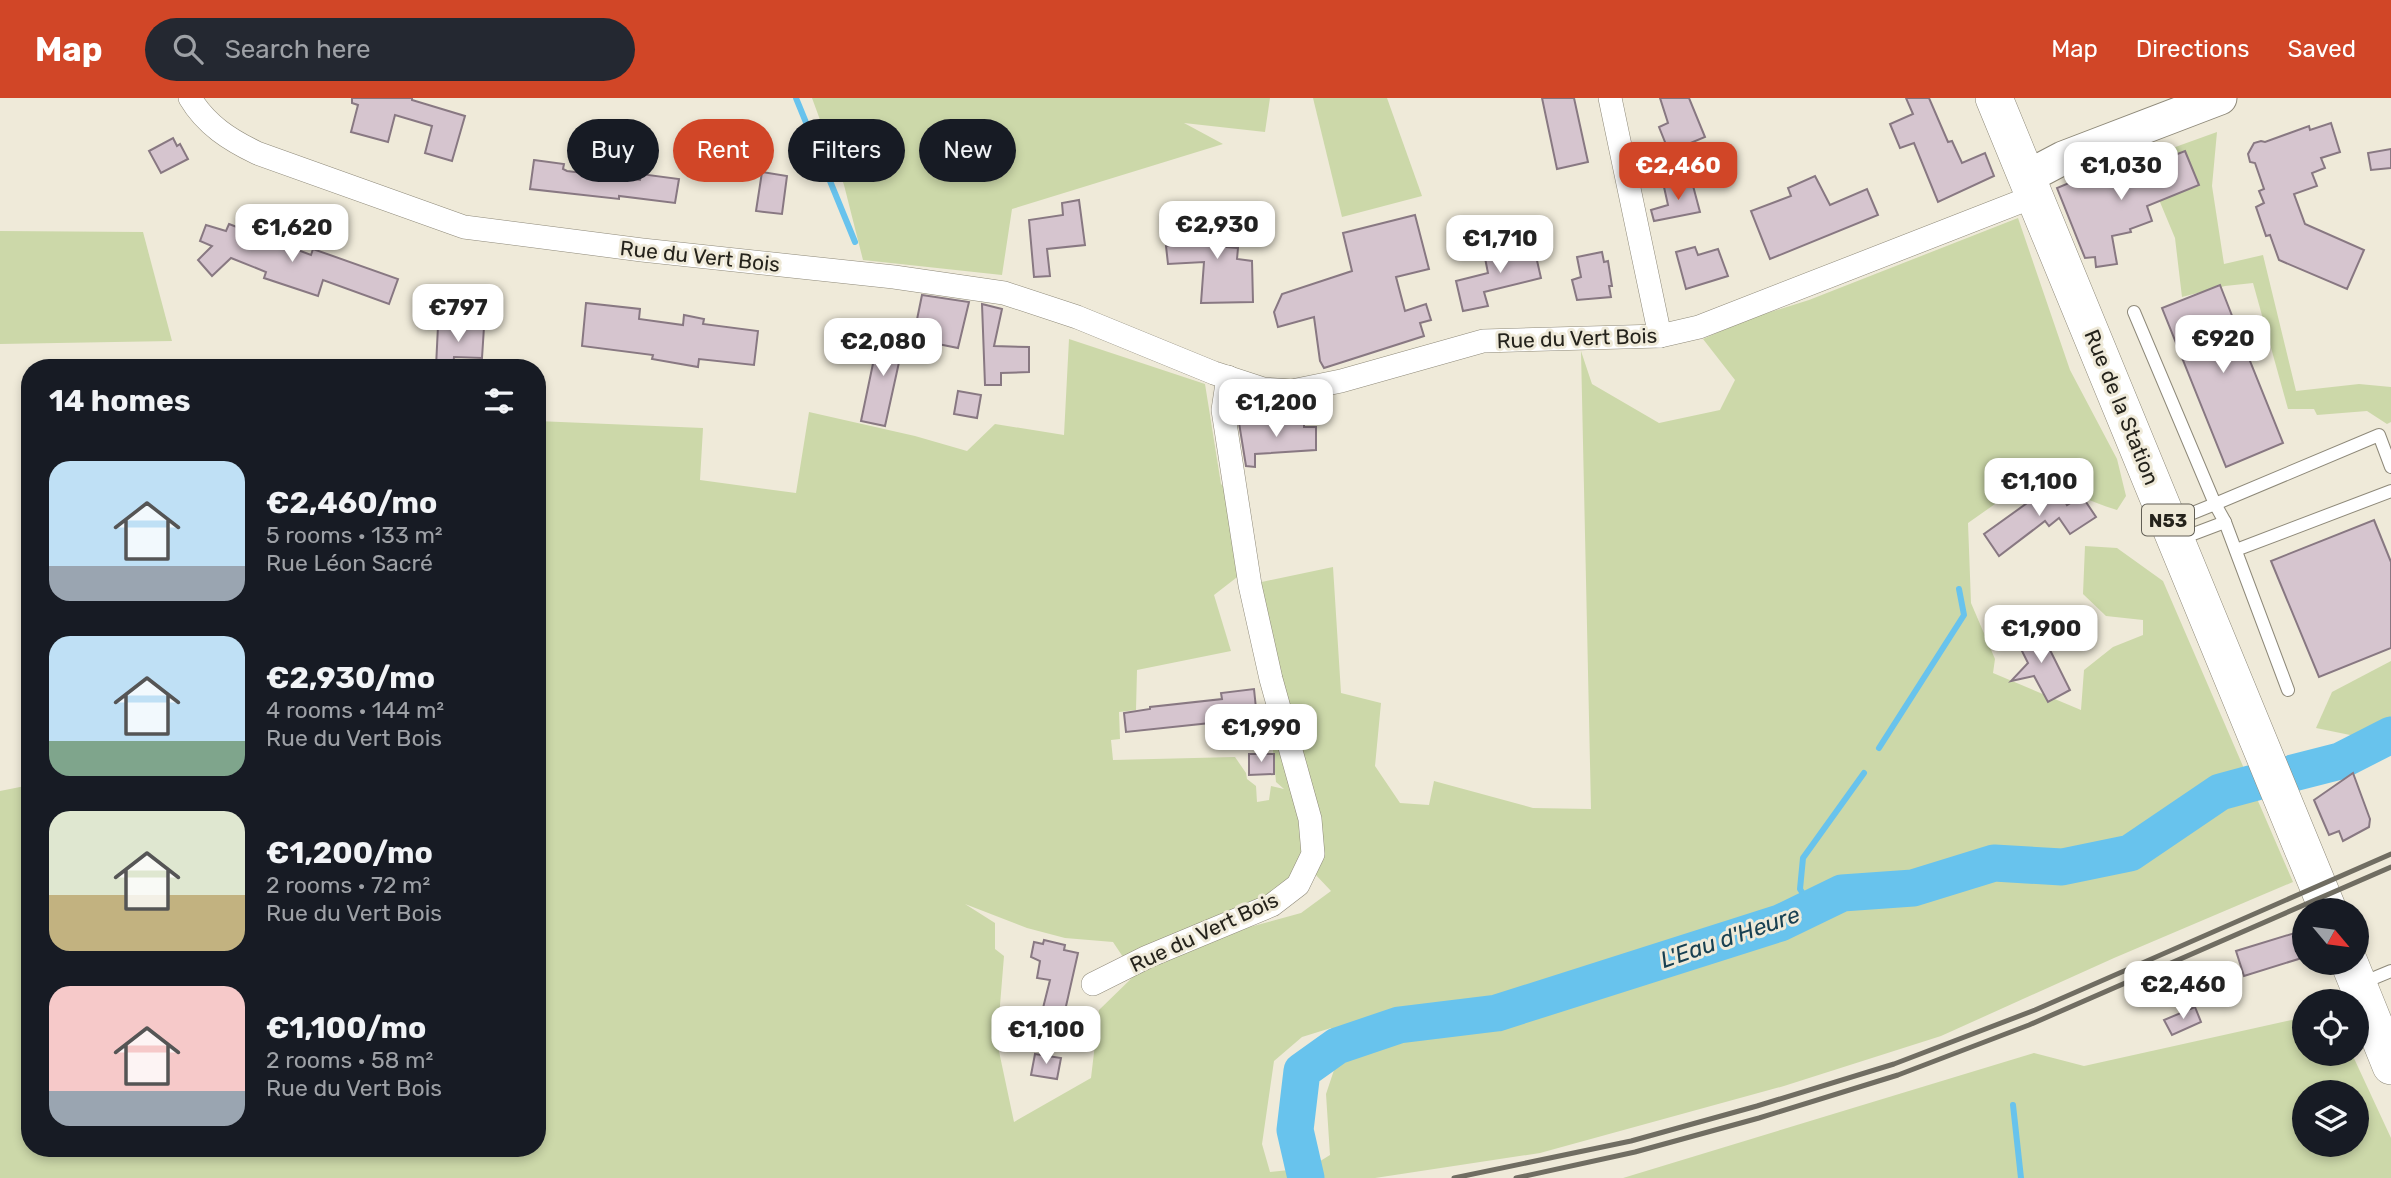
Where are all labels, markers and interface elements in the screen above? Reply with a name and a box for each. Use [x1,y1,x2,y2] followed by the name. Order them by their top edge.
[145,18,635,81] search box
[35,30,103,69] text: Map
[169,30,207,68] icon: search
[225,34,370,65] text: Search here
[2051,35,2098,63] text: Map
[2136,35,2249,63] text: Directions
[2287,35,2356,63] text: Saved
[567,119,659,182] chip: Buy
[673,119,774,182] chip: Rent
[788,119,905,182] chip: Filters
[919,119,1016,182] chip: New
[1621,142,1735,202] pin: €2,460
[2064,142,2178,202] pin: €1,030
[1635,151,1721,179] text: €2,460
[2080,151,2162,179] text: €1,030
[1160,202,1274,261] pin: €2,930
[235,204,349,264] pin: €1,620
[1175,210,1259,238] text: €2,930
[251,213,333,241] text: €1,620
[1443,216,1557,275] pin: €1,710
[1462,224,1538,252] text: €1,710
[619,235,781,277] street label: Rue du Vert Bois
[417,285,499,344] pin: €797
[428,293,488,321] text: €797
[2182,316,2264,375] pin: €920
[826,318,940,378] pin: €2,080
[1496,323,1658,353] street label: Rue du Vert Bois
[2191,324,2255,352] text: €920
[2079,326,2165,488] street label: Rue de la Station
[840,327,926,355] text: €2,080
[1219,380,1333,439] pin: €1,200
[480,382,518,420] icon: filters
[49,383,191,419] text: 14 homes
[1235,388,1317,416] text: €1,200
[1982,458,2096,518] pin: €1,100
[2000,467,2078,495] text: €1,100
[266,485,437,521] text: €2,460/mo
[105,489,189,573] icon: home
[2142,504,2194,536] road number: N53
[266,521,443,549] text: 5 rooms · 133 m²
[266,549,433,577] text: Rue Léon Sacré
[1984,606,2098,665] pin: €1,900
[2001,614,2081,642] text: €1,900
[266,660,435,696] text: €2,930/mo
[105,664,189,748] icon: home
[266,696,444,724] text: 4 rooms · 144 m²
[1204,704,1318,764] pin: €1,990
[1221,713,1301,741] text: €1,990
[266,724,442,752] text: Rue du Vert Bois
[266,835,433,871] text: €1,200/mo
[105,839,189,923] icon: home
[266,871,430,899] text: 2 rooms · 72 m²
[1126,887,1282,977] street label: Rue du Vert Bois
[2292,898,2370,975] north arrow
[2292,898,2369,1157] map controls
[266,899,442,927] text: Rue du Vert Bois
[1657,900,1804,974] water label: L'Eau d'Heure
[2126,962,2240,1021] pin: €2,460
[2140,970,2226,998] text: €2,460
[2292,989,2369,1066] button: locate
[989,1006,1103,1066] pin: €1,100
[266,1010,426,1046] text: €1,100/mo
[105,1014,189,1098] icon: home
[1007,1015,1085,1043] text: €1,100
[266,1046,433,1074] text: 2 rooms · 58 m²
[266,1074,442,1102] text: Rue du Vert Bois
[2292,1080,2369,1157] button: layers

